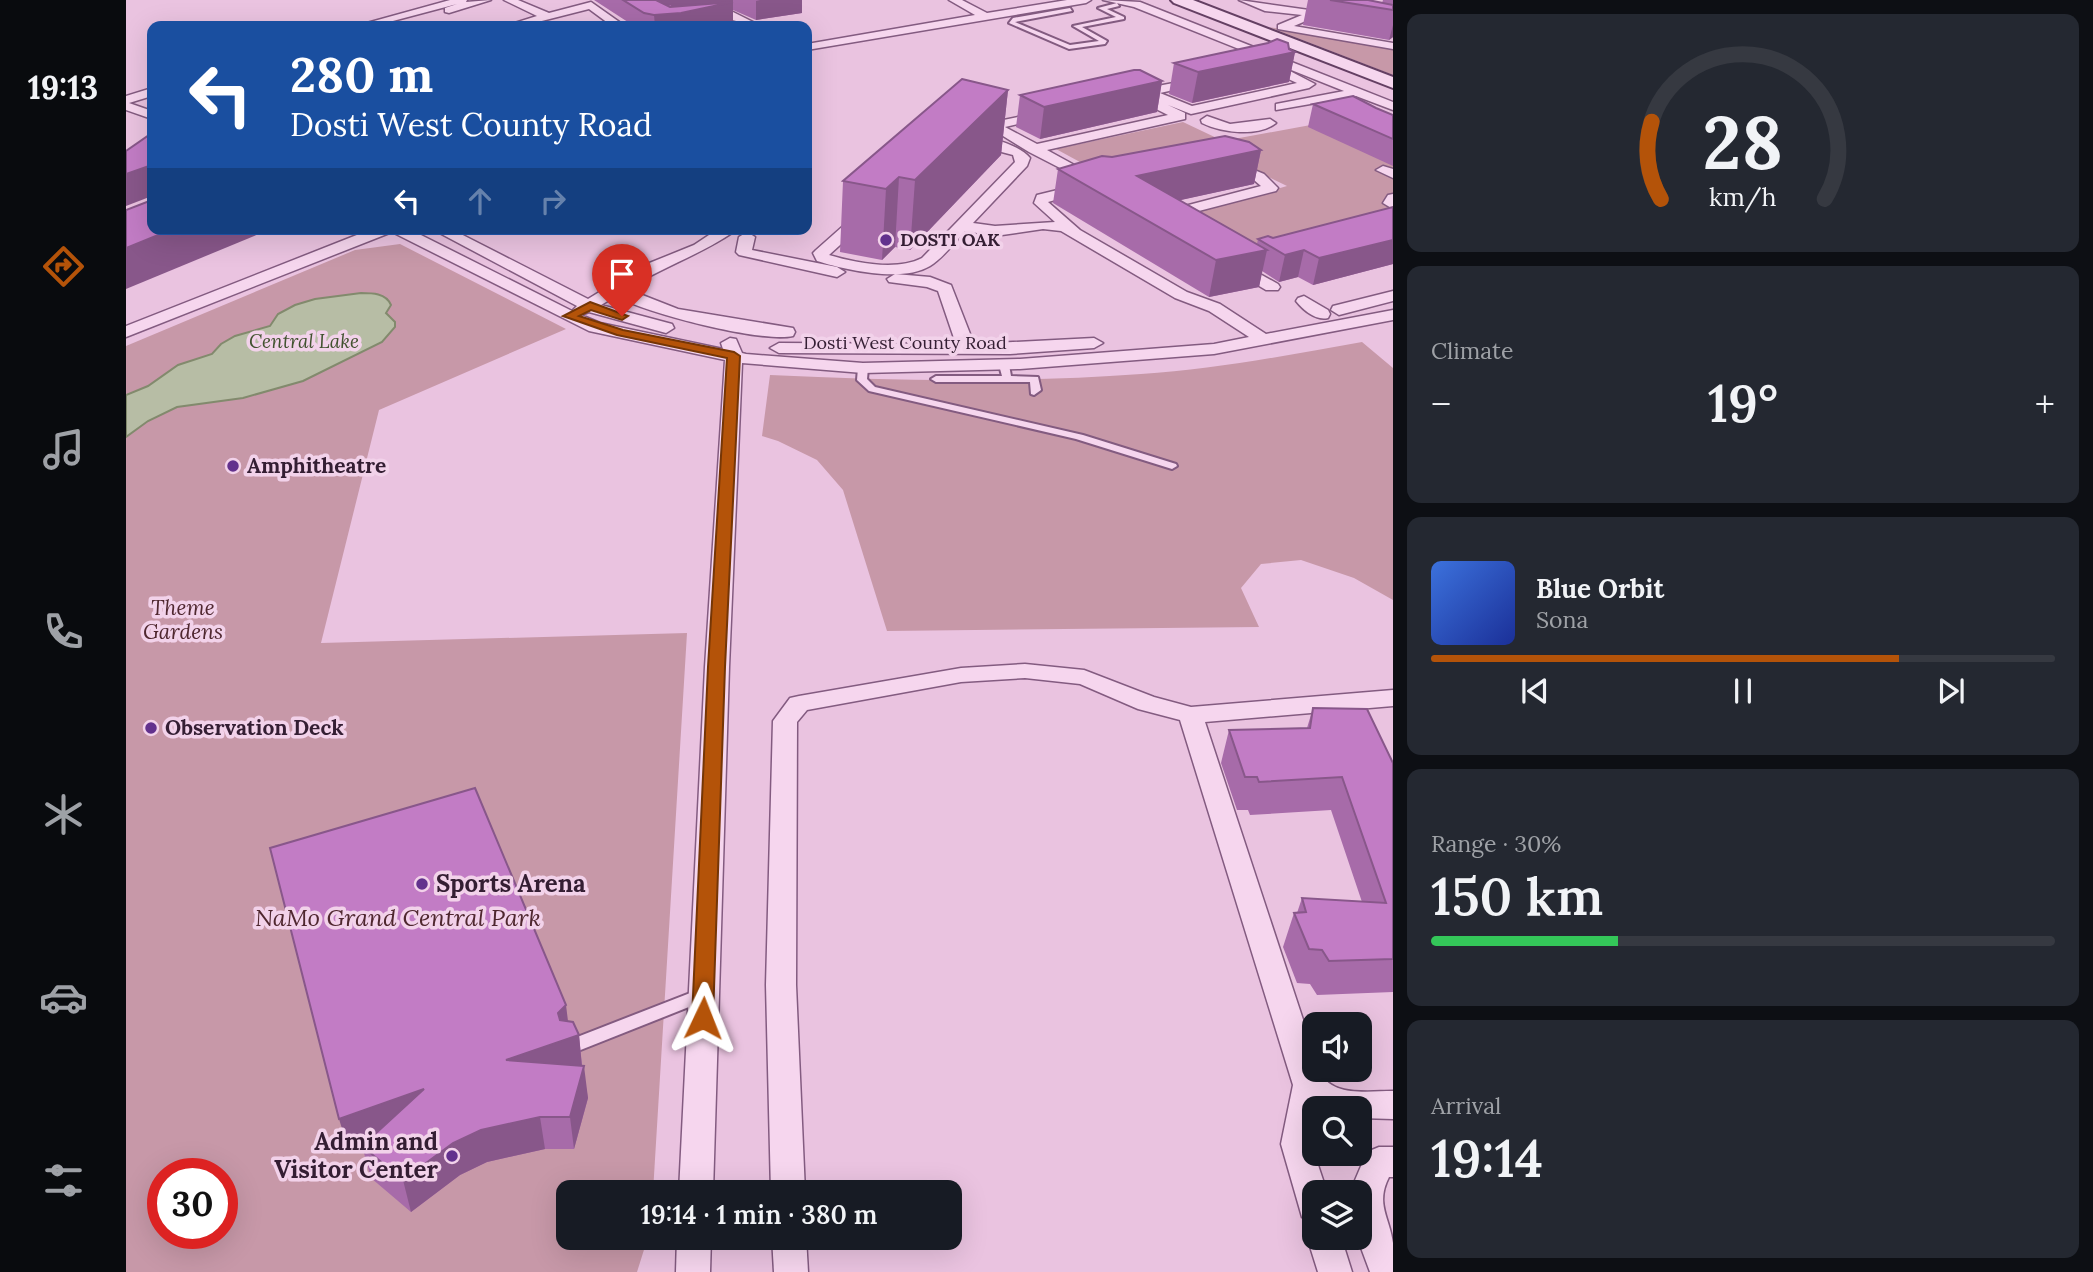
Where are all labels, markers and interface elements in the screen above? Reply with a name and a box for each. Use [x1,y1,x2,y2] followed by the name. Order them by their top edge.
[290,43,433,105] text: 280 m
[175,49,266,140] icon: left
[28,67,98,108] text: 19:13
[1703,96,1783,189] text: 28
[290,104,652,145] text: Dosti West County Road
[1709,181,1777,213] text: km/h
[388,182,426,220] icon: left
[461,182,499,220] icon: ahead
[534,182,572,220] icon: right
[900,228,1000,251] place label: DOSTI OAK
[878,232,894,248] marker: DOSTI OAK
[39,242,88,291] icon: directions
[592,244,652,316] pin
[603,255,641,293] icon: arrive
[249,329,359,353] water label: Central Lake
[803,331,1007,354] street label: Dosti West County Road
[1431,336,1513,365] text: Climate
[1708,370,1778,436] text: 19°
[1431,380,1451,428] text: −
[2035,380,2055,428] text: +
[39,425,88,474] icon: music
[247,452,386,479] place label: Amphitheatre
[225,458,241,474] marker: Amphitheatre
[1536,572,1664,605] text: Blue Orbit
[143,594,223,645] park label: Theme Gardens
[1536,605,1588,634] text: Sona
[39,607,88,656] icon: phone
[1516,672,1554,710] icon: previous
[1724,672,1762,710] icon: pause
[1932,672,1970,710] icon: next
[165,714,344,741] place label: Observation Deck
[143,720,159,736] marker: Observation Deck
[39,790,88,839] icon: climate
[1431,829,1561,858] text: Range · 30%
[1431,863,1603,929] text: 150 km
[436,868,586,899] place label: Sports Arena
[414,876,430,892] marker: Sports Arena
[255,902,541,933] park label: NaMo Grand Central Park
[39,973,88,1022] icon: car
[666,981,740,1055] position arrow
[1302,1012,1372,1250] map controls
[1302,1012,1372,1082] button: sound
[1431,1091,1501,1120] text: Arrival
[1302,1096,1372,1166] button: search
[1431,1125,1543,1191] text: 19:14
[274,1126,438,1185] place label: Admin and Visitor Center
[444,1148,460,1164] marker: Admin and Visitor Center
[39,1156,88,1205] icon: filters
[147,1158,238,1249] speed limit sign: 30
[1302,1180,1372,1250] button: layers
[641,1198,878,1231] text: 19:14 · 1 min · 380 m

